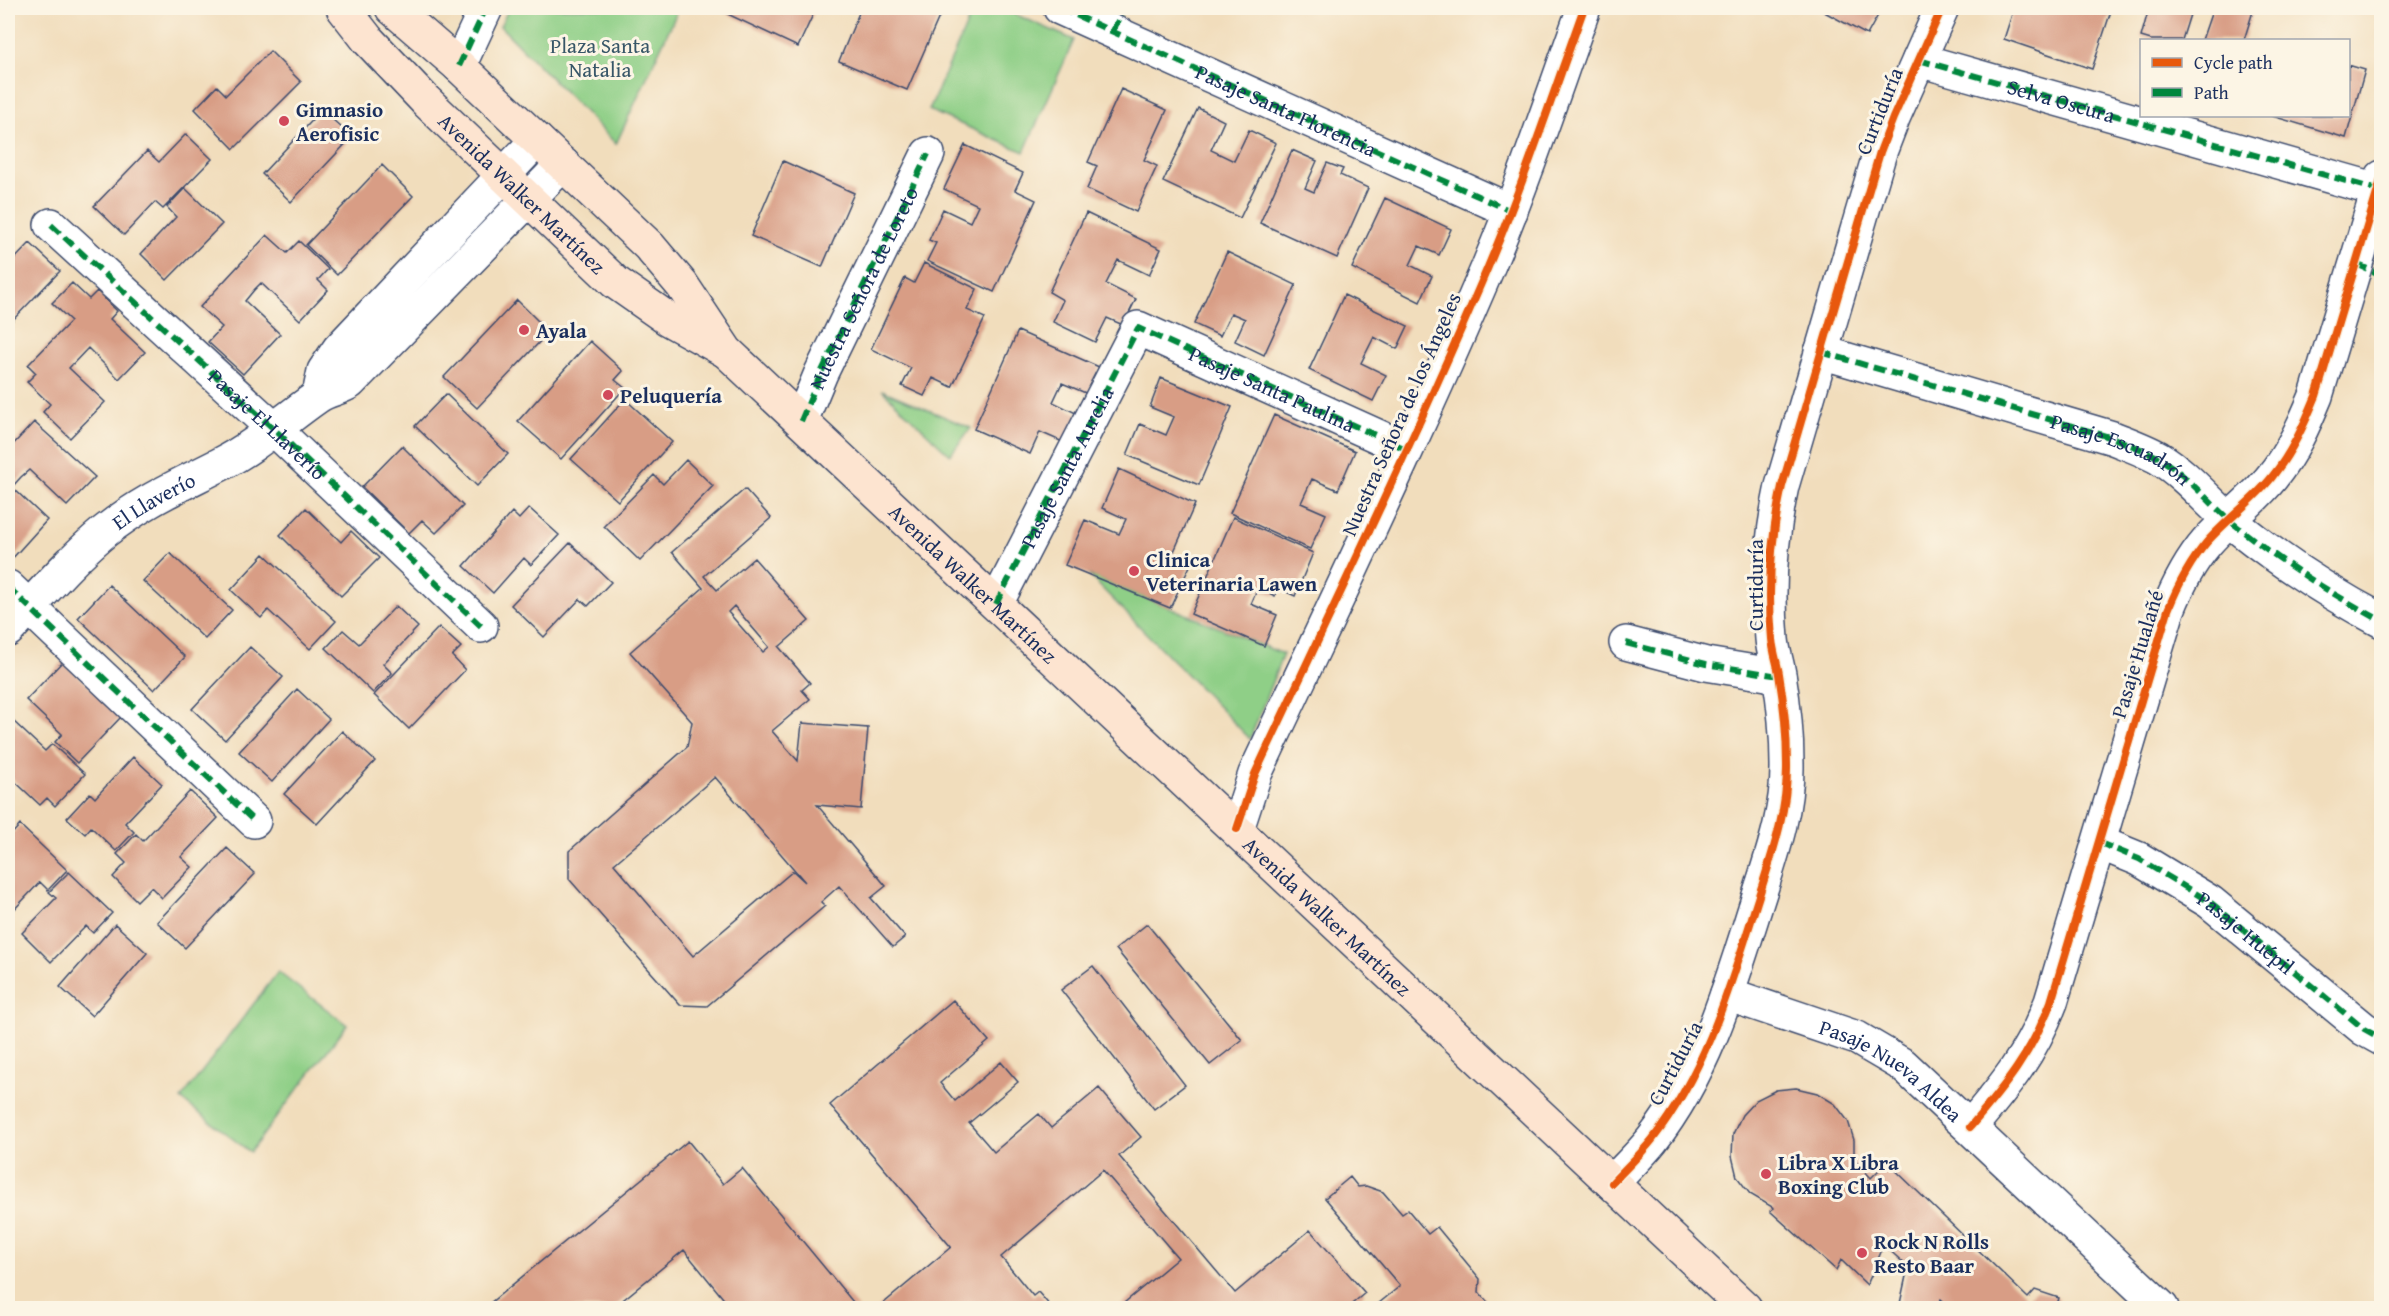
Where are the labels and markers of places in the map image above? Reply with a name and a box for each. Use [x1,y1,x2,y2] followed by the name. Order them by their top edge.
[296,94,383,149] place label: Gimnasio Aerofisic
[277,114,291,128] marker: Gimnasio Aerofisic
[536,315,587,346] place label: Ayala
[517,323,531,337] marker: Ayala
[620,380,722,411] place label: Peluquería
[601,388,615,402] marker: Peluquería
[1146,544,1318,599] place label: Clinica Veterinaria Lawen
[1127,564,1141,578] marker: Clinica Veterinaria Lawen
[1778,1147,1899,1202] place label: Libra X Libra Boxing Club
[1759,1167,1773,1181] marker: Libra X Libra Boxing Club
[1874,1226,1989,1281] place label: Rock N Rolls Resto Baar
[1855,1246,1869,1260] marker: Rock N Rolls Resto Baar

